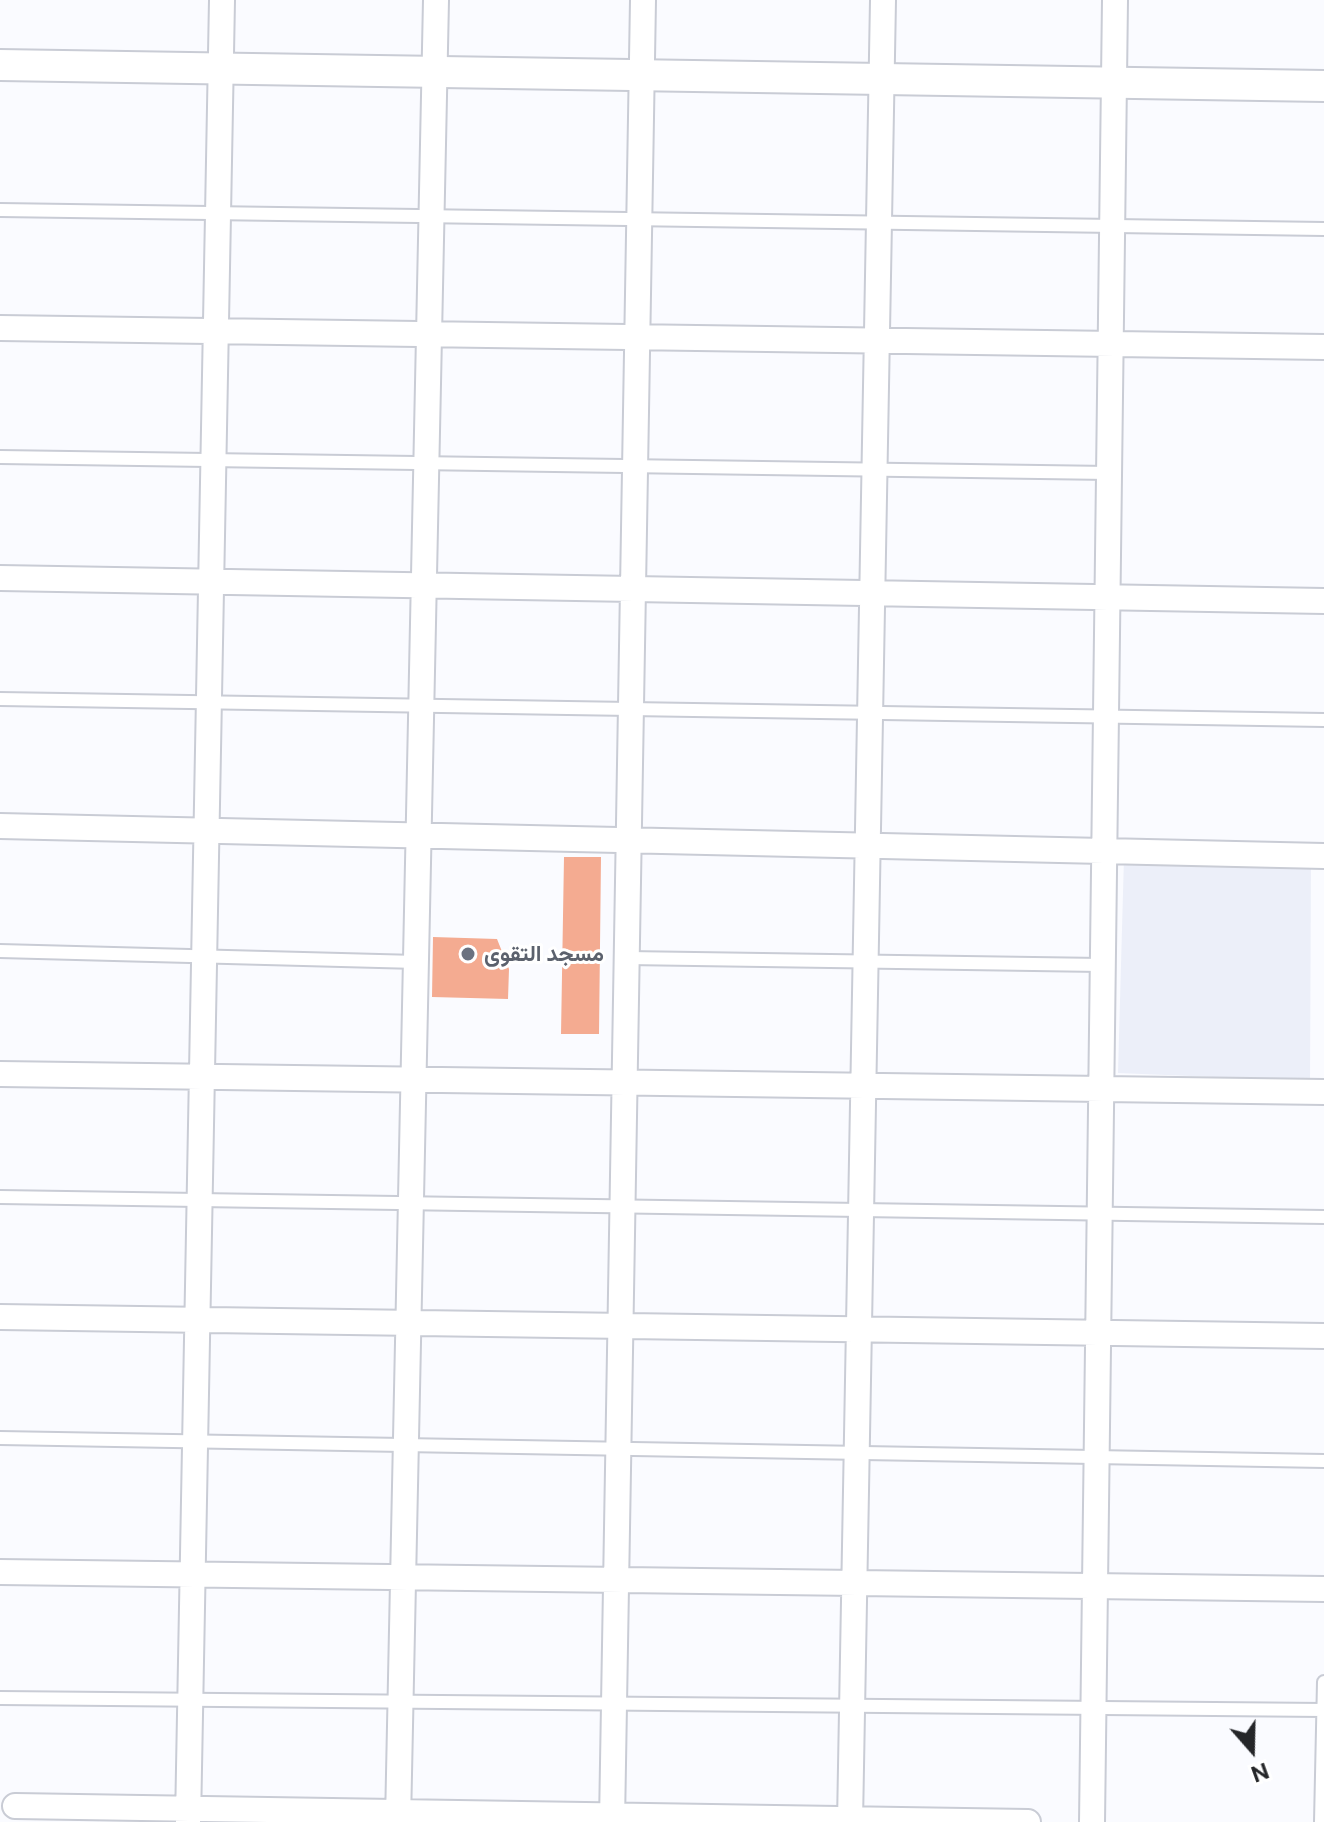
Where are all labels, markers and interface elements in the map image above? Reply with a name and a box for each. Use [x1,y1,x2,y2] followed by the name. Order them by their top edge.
[484,941,604,967] place label: مسجد التقوى
[459,945,477,963] marker: مسجد التقوى
[1212,1710,1292,1790] north arrow
[1248,1757,1273,1788] text: N

